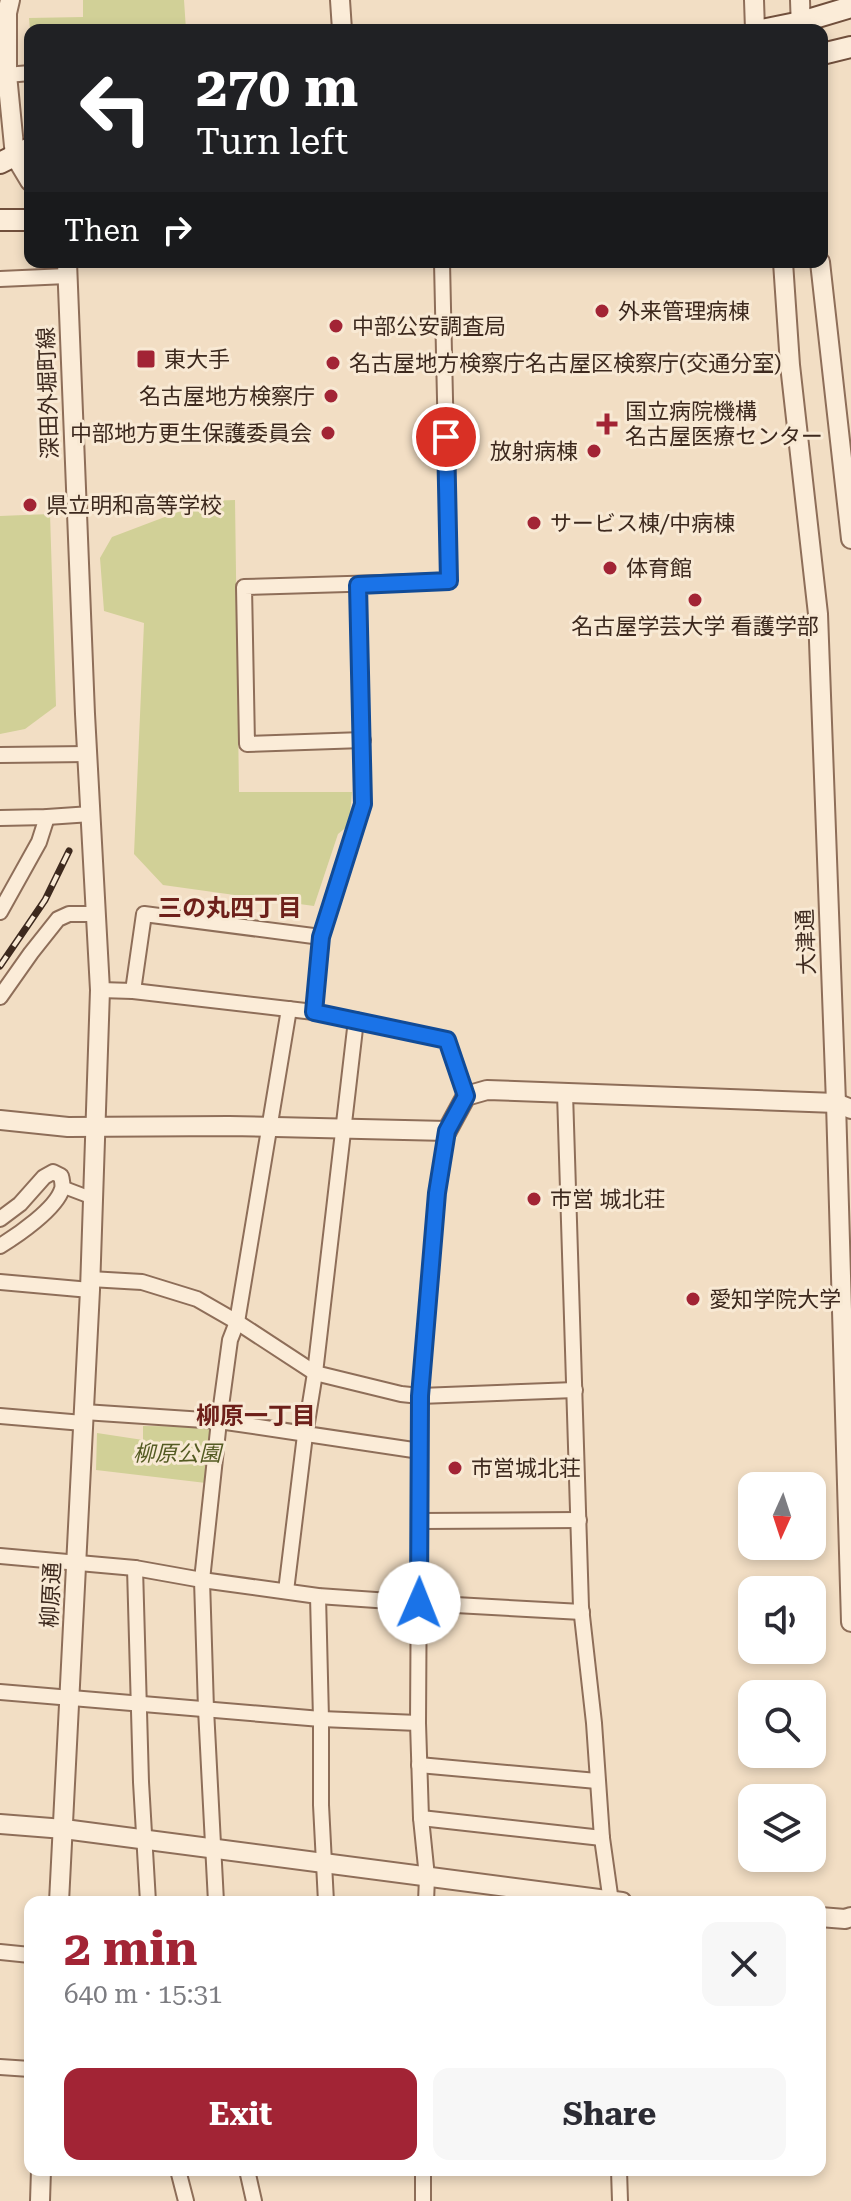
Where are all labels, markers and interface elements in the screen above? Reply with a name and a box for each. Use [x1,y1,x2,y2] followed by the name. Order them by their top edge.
[196,54,358,120] text: 270 m
[64,56,168,160] icon: left
[196,121,348,163] text: Turn left
[155,208,199,252] icon: right
[64,213,139,248] text: Then
[618,299,750,324] place label: 外来管理病棟
[593,302,611,320] marker: 外来管理病棟
[352,314,506,339] place label: 中部公安調査局
[327,317,345,335] marker: 中部公安調査局
[33,327,63,459] street label: 深田外堀町線
[164,347,230,372] place label: 東大手
[135,348,157,370] marker: 東大手
[349,351,781,376] place label: 名古屋地方検察庁名古屋区検察庁(交通分室)
[324,354,342,372] marker: 名古屋地方検察庁名古屋区検察庁(交通分室)
[139,384,315,409] place label: 名古屋地方検察庁
[322,387,340,405] marker: 名古屋地方検察庁
[625,399,823,449] place label: 国立病院機構 名古屋医療センター
[412,403,480,471] pin
[596,413,618,435] marker: 国立病院機構 名古屋医療センター
[424,415,468,459] icon: arrive
[70,421,312,446] place label: 中部地方更生保護委員会
[319,424,337,442] marker: 中部地方更生保護委員会
[490,439,578,464] place label: 放射病棟
[585,442,603,460] marker: 放射病棟
[46,493,222,518] place label: 県立明和高等学校
[21,496,39,514] marker: 県立明和高等学校
[550,511,735,536] place label: サービス棟/中病棟
[525,514,543,532] marker: サービス棟/中病棟
[626,556,692,581] place label: 体育館
[601,559,619,577] marker: 体育館
[686,591,704,609] marker: 名古屋学芸大学 看護学部
[571,614,819,639] place label: 名古屋学芸大学 看護学部
[158,894,302,922] district label: 三の丸四丁目
[792,909,820,975] street label: 大津通
[550,1187,666,1212] place label: 市営 城北荘
[525,1190,543,1208] marker: 市営 城北荘
[709,1287,841,1312] place label: 愛知学院大学
[684,1290,702,1308] marker: 愛知学院大学
[196,1402,316,1430] district label: 柳原一丁目
[133,1441,224,1466] park label: 柳原公園
[471,1456,581,1481] place label: 市営城北荘
[446,1459,464,1477] marker: 市営城北荘
[738,1472,826,1560] north arrow
[738,1472,826,1872] map controls
[37,1561,65,1629] street label: 柳原通
[377,1561,461,1645] position arrow
[738,1576,826,1664] button: sound
[738,1680,826,1768] button: search
[738,1784,826,1872] button: layers
[64,1921,197,1977] text: 2 min
[702,1922,786,2006] button: close
[64,1979,223,2009] text: 640 m · 15:31
[64,2068,417,2160] button: Exit
[433,2068,786,2160] button: Share

